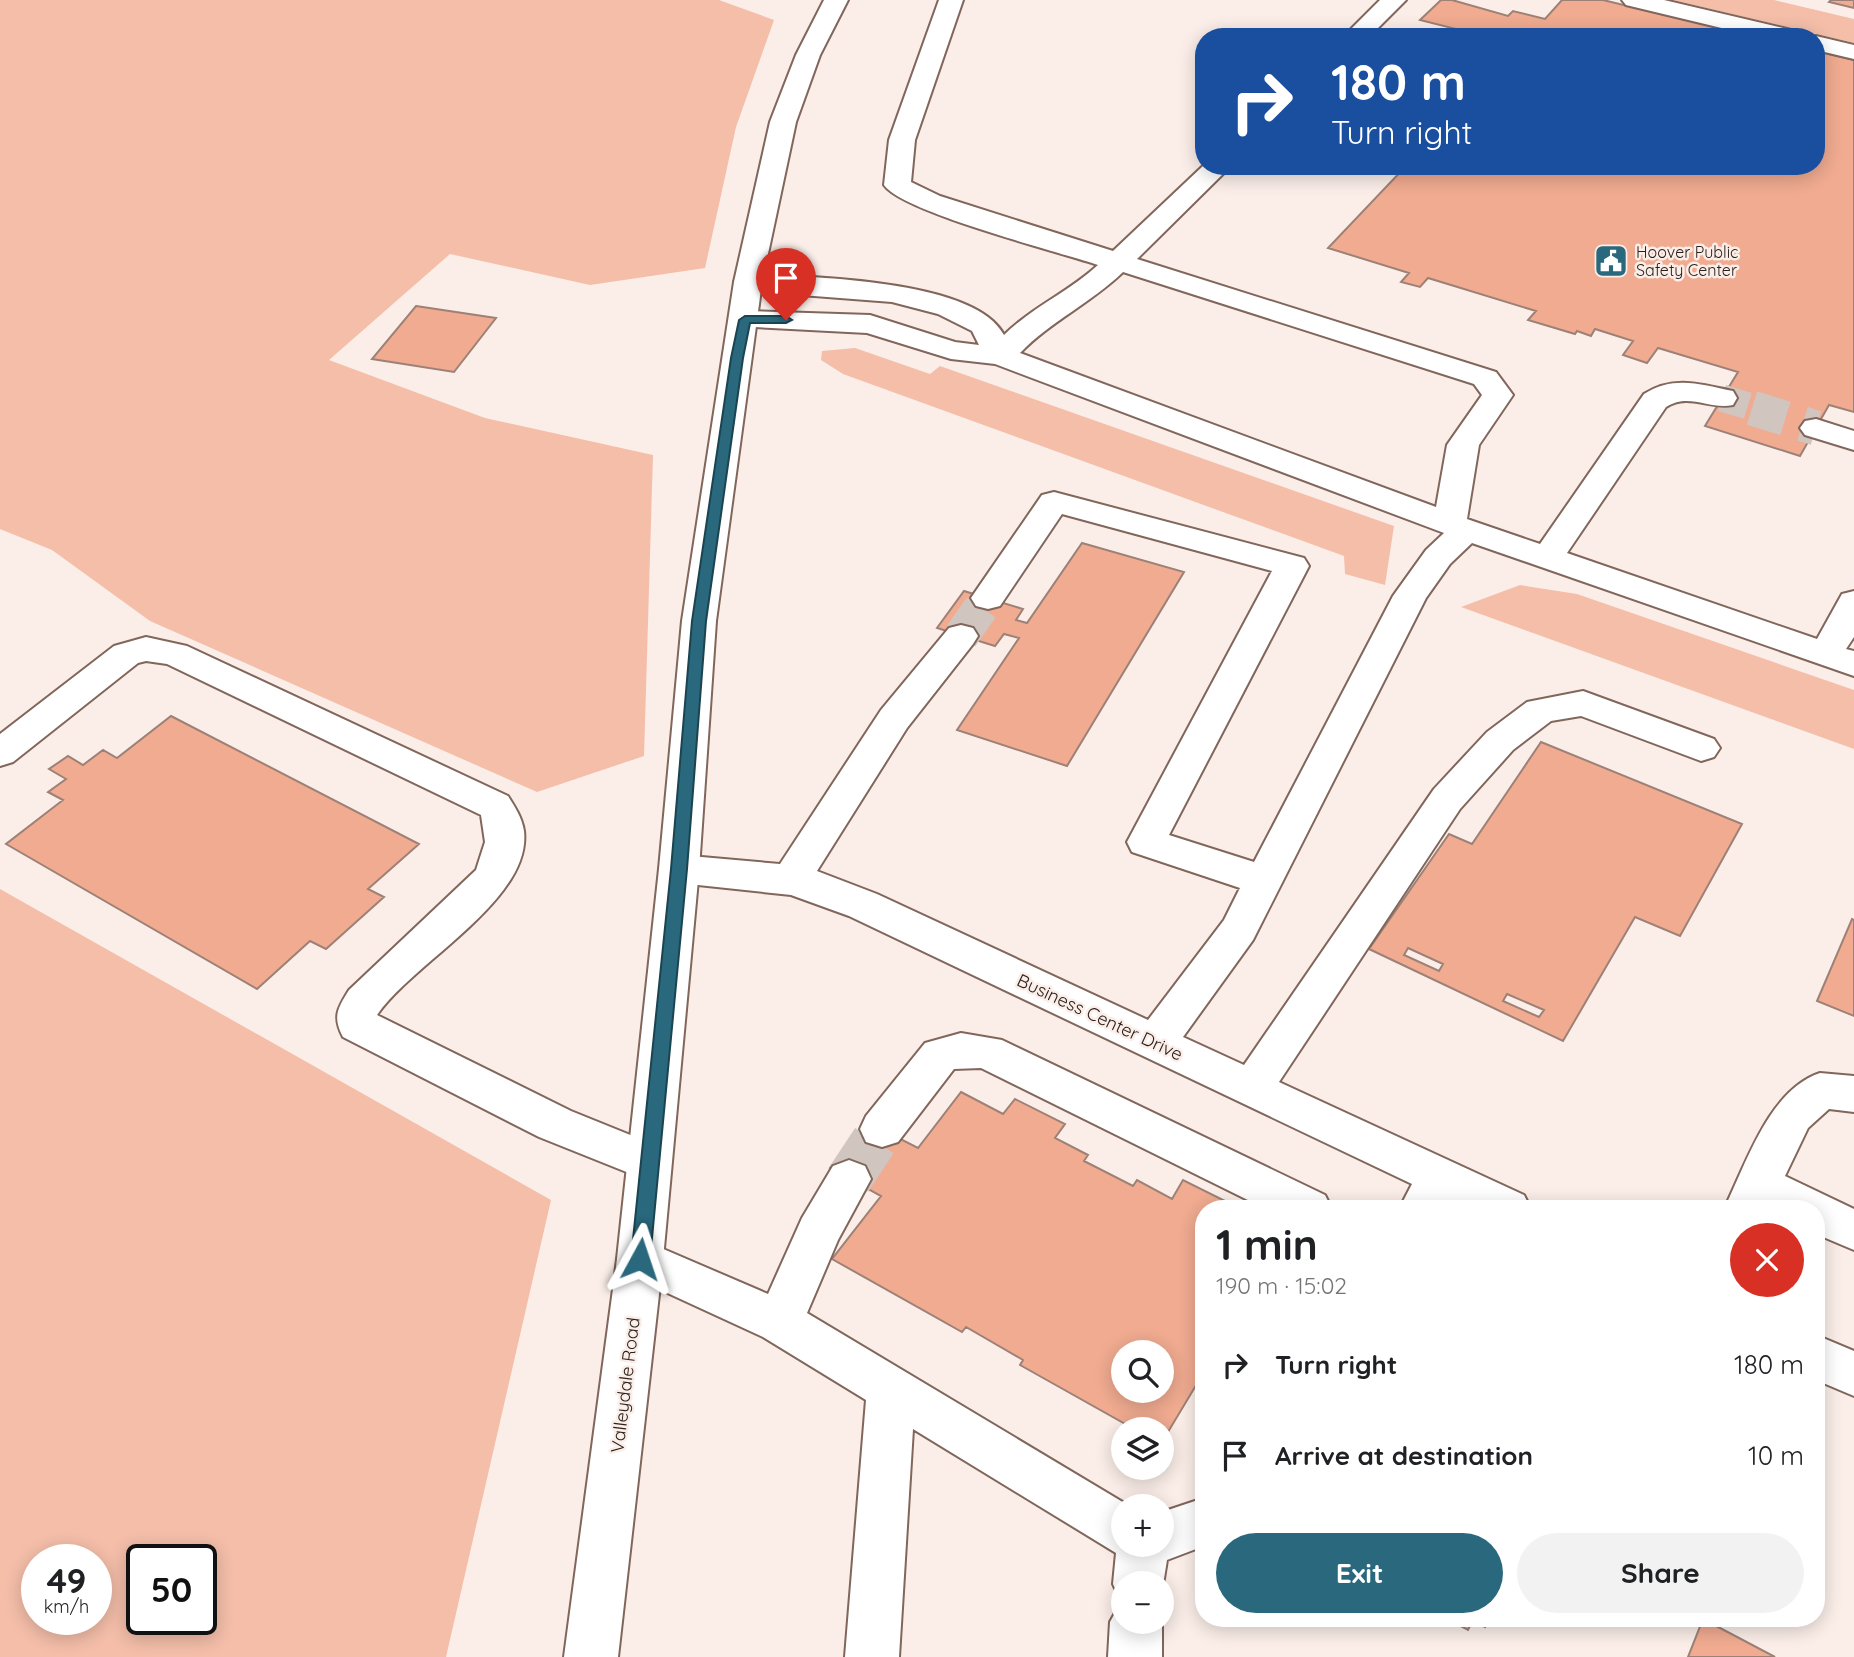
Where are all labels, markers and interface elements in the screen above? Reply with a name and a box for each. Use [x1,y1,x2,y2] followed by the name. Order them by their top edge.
[1331,51,1466,112] text: 180 m
[1216,56,1307,147] icon: right
[1331,112,1472,152] text: Turn right
[1592,242,1630,280] public building icon: Hoover Public Safety Center
[1636,242,1738,280] place label: Hoover Public Safety Center
[756,248,816,320] pin
[767,259,805,297] icon: arrive
[1013,968,1187,1066] street label: Business Center Drive
[1216,1218,1318,1271] text: 1 min
[603,1222,677,1296] position arrow
[1730,1223,1804,1297] button: close
[1216,1271,1347,1300] text: 190 m · 15:02
[605,1316,645,1454] street label: Valleydale Road
[1111,1340,1174,1634] map controls
[1111,1340,1174,1403] button: search
[1216,1346,1254,1384] icon: right
[1275,1348,1397,1381] text: Turn right
[1734,1348,1804,1381] text: 180 m
[1111,1417,1174,1480] button: layers
[1216,1437,1254,1475] icon: arrive
[1275,1439,1533,1472] text: Arrive at destination
[1748,1439,1804,1472] text: 10 m
[1111,1494,1174,1557] button: +
[1216,1533,1503,1613] button: Exit
[1517,1533,1804,1613] button: Share
[126,1544,217,1635] speed limit sign: 50
[47,1558,86,1602] text: 49
[1111,1571,1174,1634] button: −
[44,1595,89,1618] text: km/h

